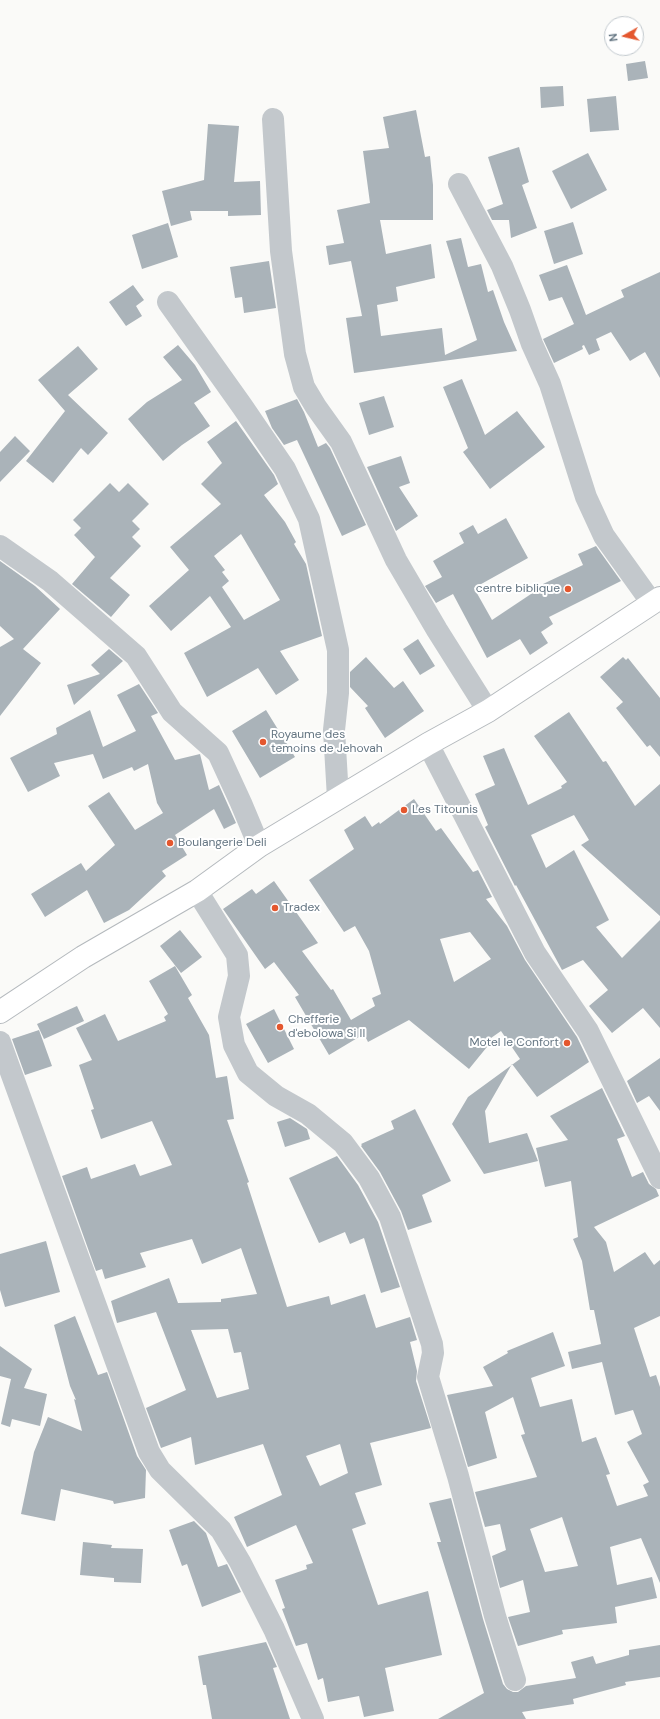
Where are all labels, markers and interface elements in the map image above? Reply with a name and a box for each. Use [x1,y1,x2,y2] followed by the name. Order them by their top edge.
[604,16,644,56] north arrow
[606,33,621,42] text: N
[476,582,560,596] place label: centre biblique
[563,584,573,594] marker: centre biblique
[271,728,383,756] place label: Royaume des temoins de Jehovah
[258,737,268,747] marker: Royaume des temoins de Jehovah
[412,803,478,817] place label: Les Titounis
[399,805,409,815] marker: Les Titounis
[178,836,267,850] place label: Boulangerie Deli
[165,838,175,848] marker: Boulangerie Deli
[283,901,320,915] place label: Tradex
[270,903,280,913] marker: Tradex
[288,1013,365,1041] place label: Chefferie d'ebolowa Si II
[275,1022,285,1032] marker: Chefferie d'ebolowa Si II
[469,1036,559,1050] place label: Motel le Confort
[562,1038,572,1048] marker: Motel le Confort

